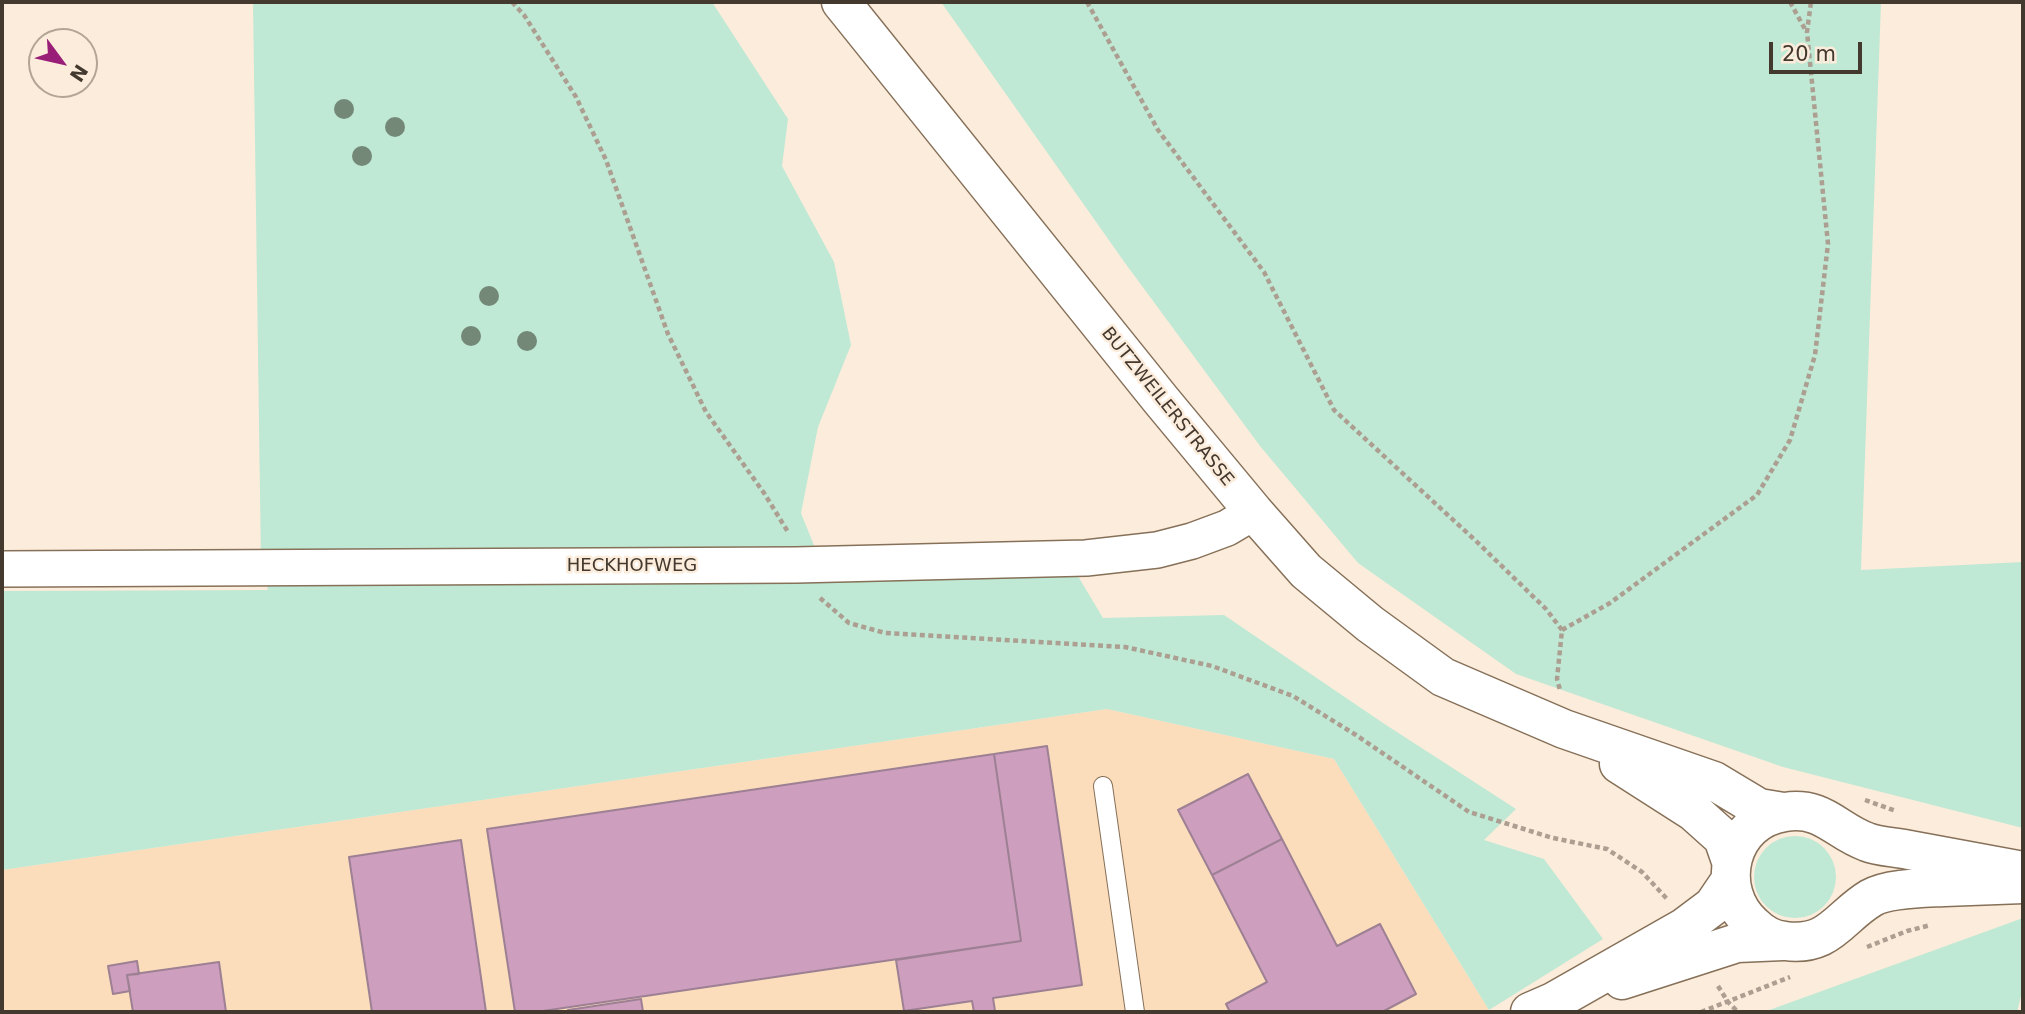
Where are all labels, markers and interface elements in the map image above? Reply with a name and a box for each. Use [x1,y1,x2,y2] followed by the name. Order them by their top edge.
[28,28,98,98] north arrow
[1773,28,1866,72] scale bar
[1782,42,1836,66] text: 20 m
[65,61,92,86] text: N
[1096,323,1238,491] street label: BUTZWEILERSTRASSE
[567,555,697,577] street label: HECKHOFWEG

